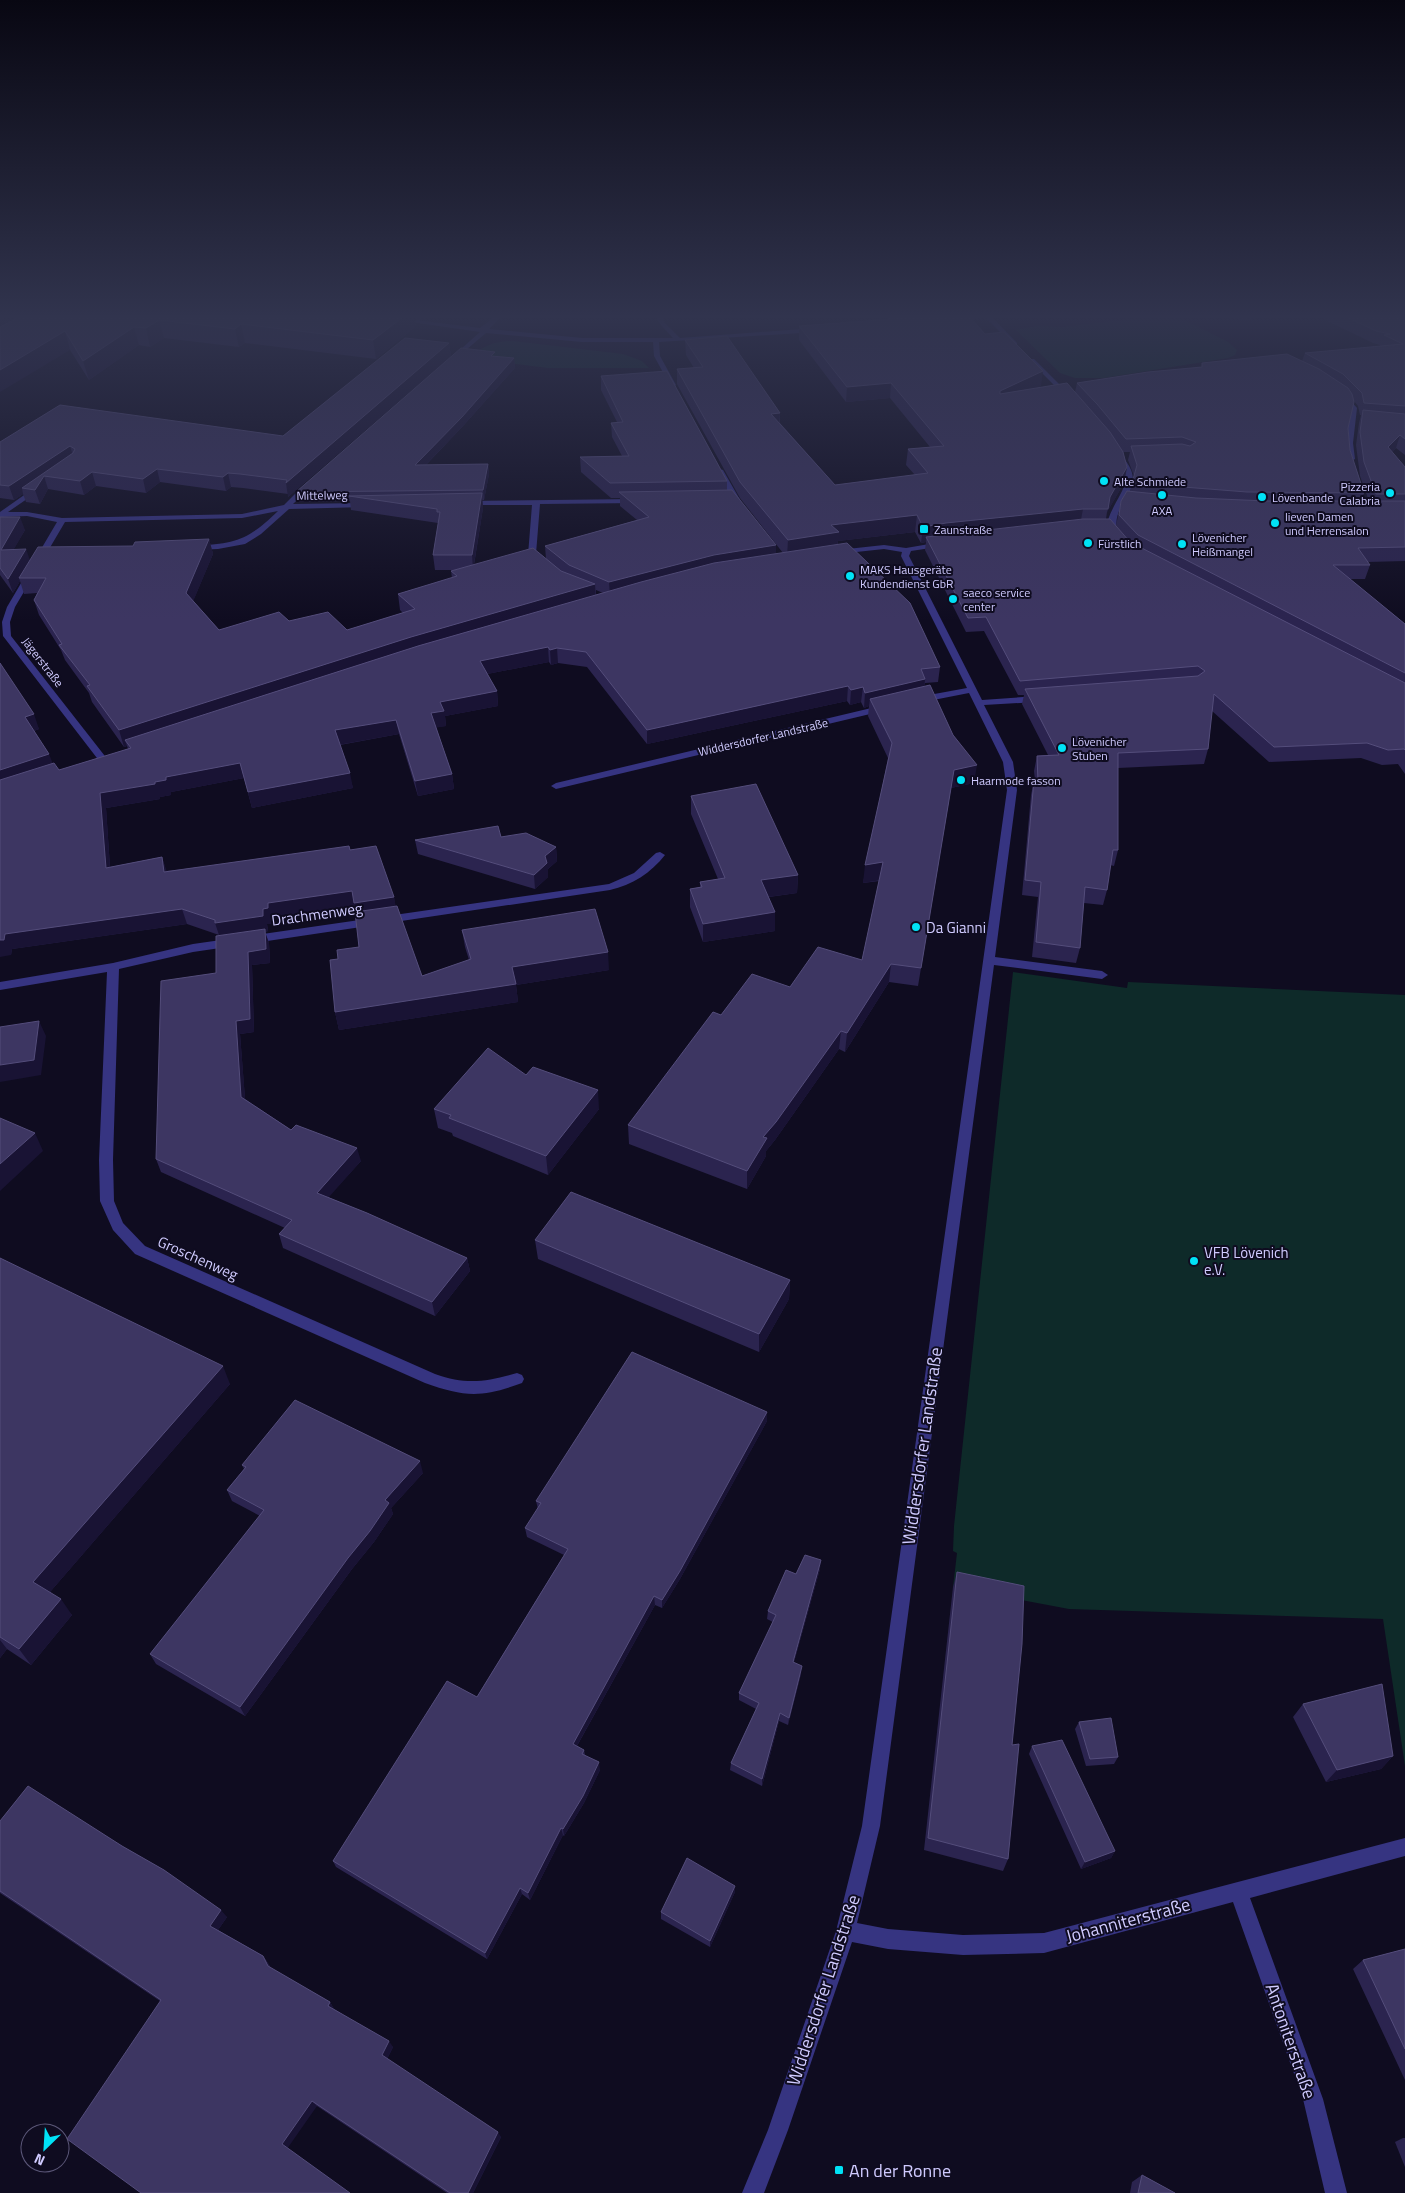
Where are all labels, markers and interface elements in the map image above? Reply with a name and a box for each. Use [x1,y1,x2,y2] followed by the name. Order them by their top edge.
[1114,472,1186,491] place label: Alte Schmiede
[1098,475,1110,487] marker: Alte Schmiede
[1340,477,1380,510] place label: Pizzeria Calabria
[296,485,348,505] street label: Mittelweg
[1384,487,1396,499] marker: Pizzeria Calabria
[1272,488,1333,507] place label: Lövenbande
[1156,489,1168,501] marker: AXA
[1256,491,1268,503] marker: Lövenbande
[1151,501,1173,520] place label: AXA
[1285,507,1369,540] place label: lieven Damen und Herrensalon
[1269,517,1281,529] marker: lieven Damen und Herrensalon
[934,520,992,539] place label: Zaunstraße
[918,523,930,535] marker: Zaunstraße
[1192,528,1253,561] place label: Lövenicher Heißmangel
[1098,534,1142,553] place label: Fürstlich
[1082,537,1094,549] marker: Fürstlich
[1176,538,1188,550] marker: Lövenicher Heißmangel
[860,560,953,593] place label: MAKS Hausgeräte Kundendienst GbR
[844,570,856,582] marker: MAKS Hausgeräte Kundendienst GbR
[963,583,1030,616] place label: saeco service center
[947,593,959,605] marker: saeco service center
[17,633,69,691] street label: Jägerstraße
[696,713,830,761] street label: Widdersdorfer Landstraße
[1072,732,1127,765] place label: Lövenicher Stuben
[1056,742,1068,754] marker: Lövenicher Stuben
[971,771,1061,790] place label: Haarmode fasson
[955,774,967,786] marker: Haarmode fasson
[270,896,364,932] street label: Drachmenweg
[926,916,986,939] place label: Da Gianni
[910,921,922,933] marker: Da Gianni
[154,1230,242,1286] street label: Groschenweg
[1204,1241,1289,1281] place label: VFB Lövenich e.V.
[1188,1255,1200,1267] marker: VFB Lövenich e.V.
[895,1346,949,1546] street label: Widdersdorfer Landstraße
[1063,1890,1193,1950] street label: Johanniterstraße
[779,1891,867,2089] street label: Widdersdorfer Landstraße
[1259,1980,1323,2102] street label: Antoniterstraße
[20,2123,70,2173] north arrow
[30,2149,48,2172] text: N
[849,2157,951,2184] place label: An der Ronne
[833,2164,845,2176] marker: An der Ronne

